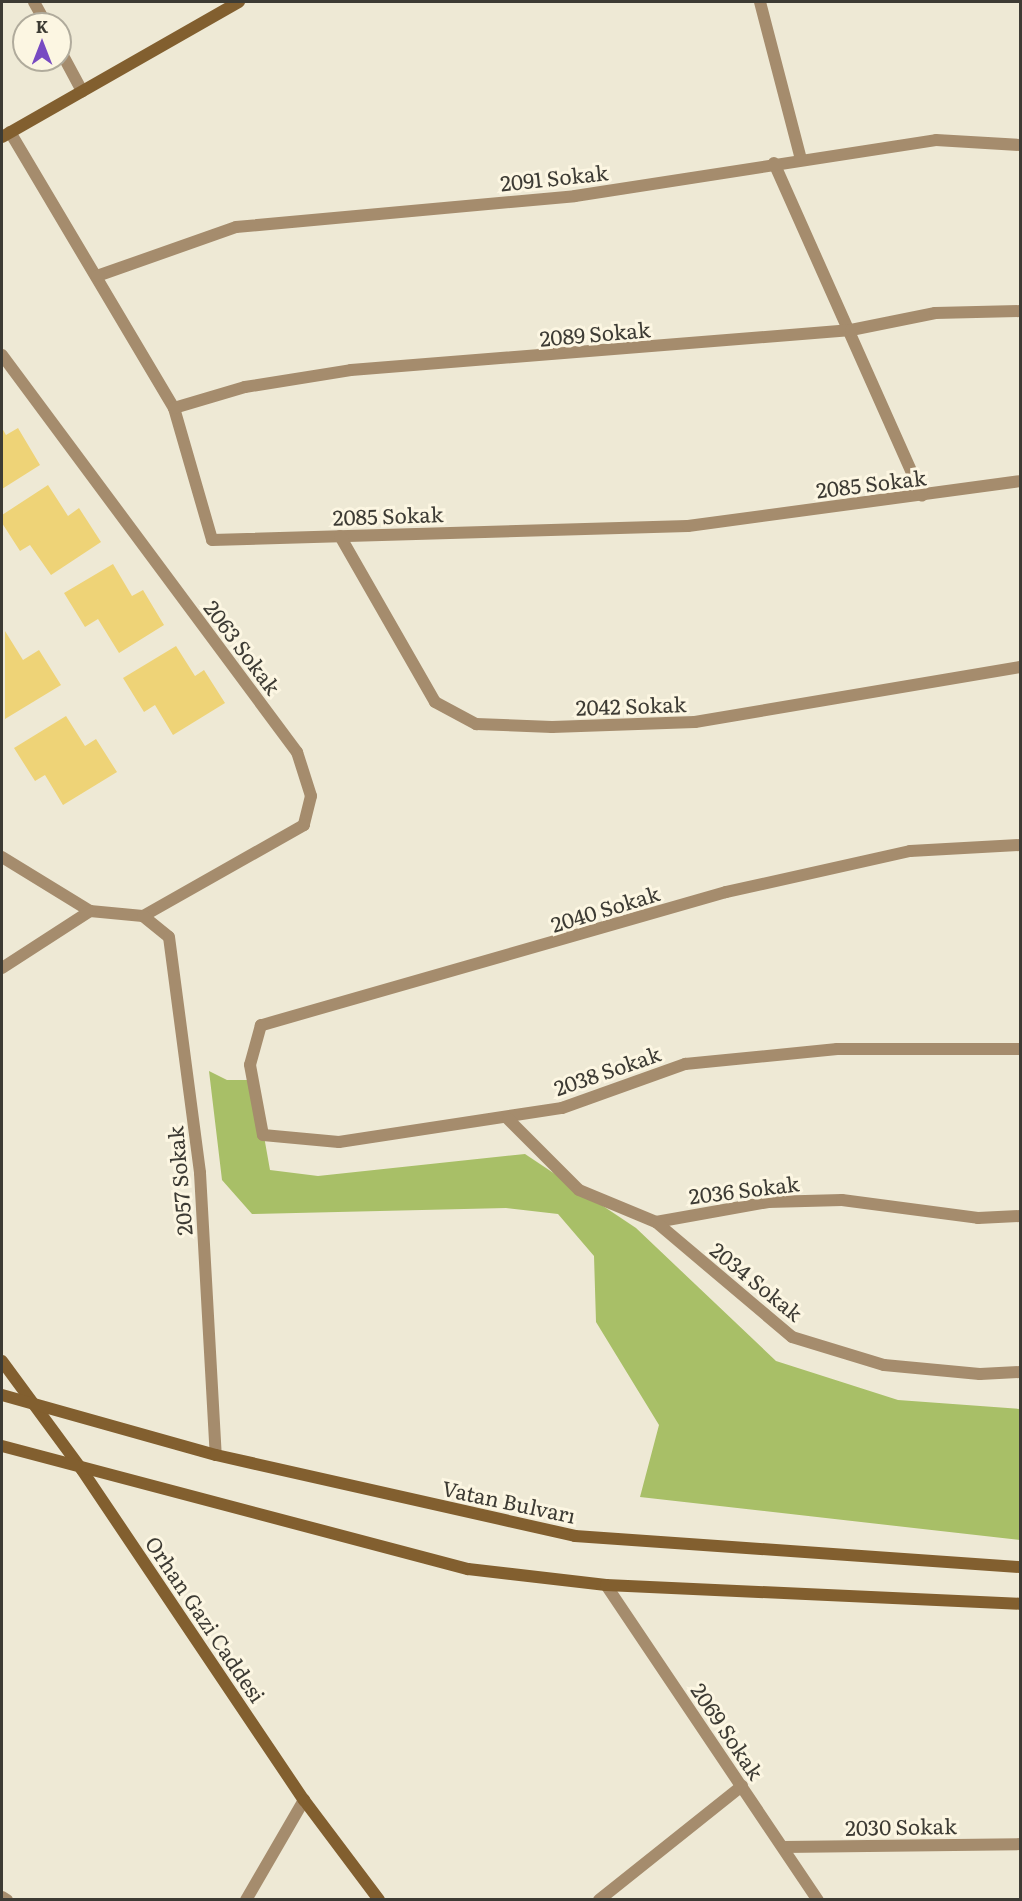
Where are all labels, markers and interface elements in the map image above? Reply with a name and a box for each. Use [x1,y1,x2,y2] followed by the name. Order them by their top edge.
[12,12,72,72] north arrow
[36,14,48,38] text: K
[499,159,609,195] street label: 2091 Sokak
[539,316,651,350] street label: 2089 Sokak
[815,464,927,502] street label: 2085 Sokak
[332,500,444,530] street label: 2085 Sokak
[200,595,286,699] street label: 2063 Sokak
[575,690,687,720] street label: 2042 Sokak
[548,880,662,936] street label: 2040 Sokak
[550,1040,664,1100] street label: 2038 Sokak
[162,1125,196,1237] street label: 2057 Sokak
[687,1170,801,1208] street label: 2036 Sokak
[706,1236,808,1326] street label: 2034 Sokak
[440,1475,578,1527] street label: Vatan Bulvarı
[141,1531,271,1707] street label: Orhan Gazi Caddesi
[687,1678,769,1784] street label: 2069 Sokak
[845,1812,957,1840] street label: 2030 Sokak

